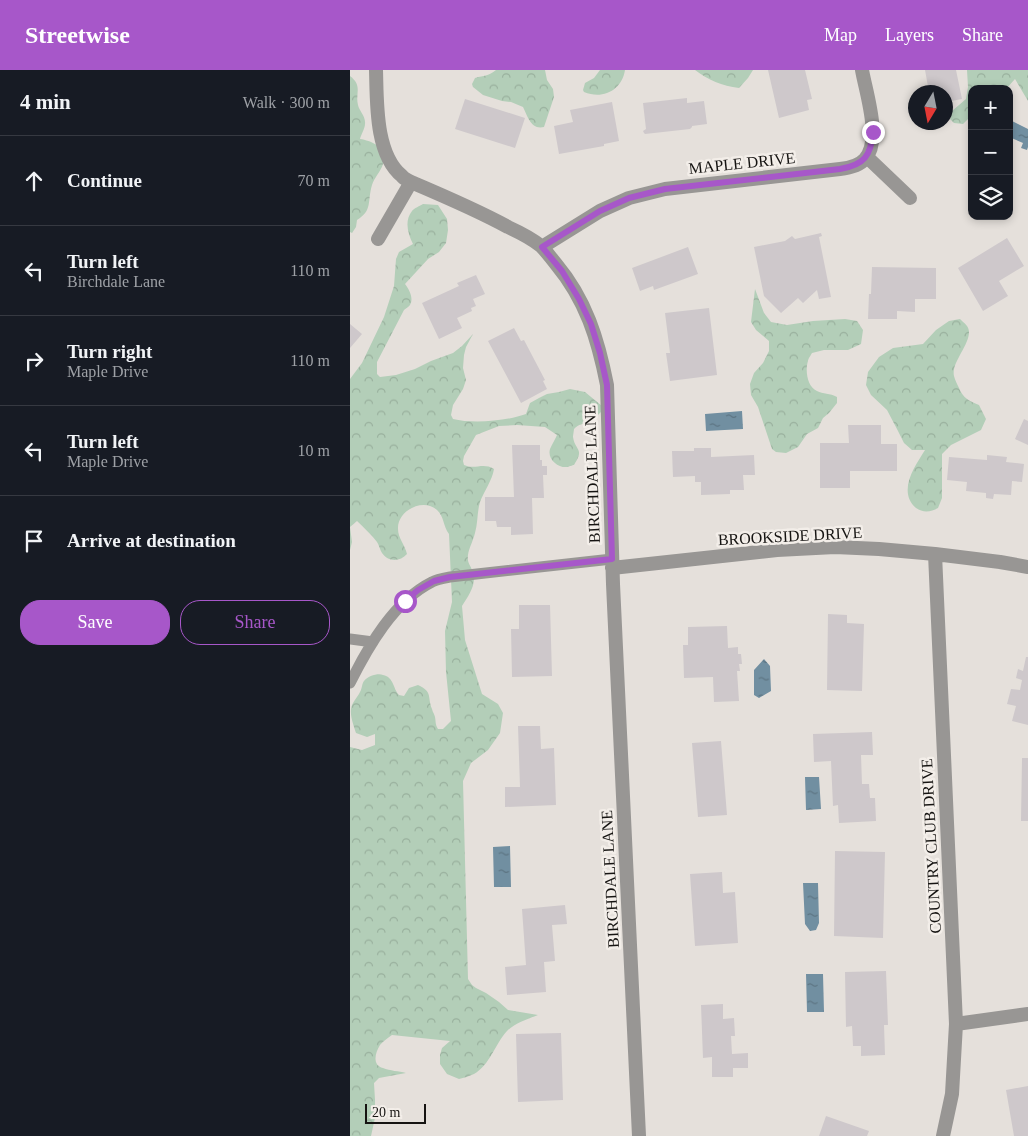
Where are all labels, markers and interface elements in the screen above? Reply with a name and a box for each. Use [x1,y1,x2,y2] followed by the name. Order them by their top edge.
[25,22,130,48] text: Streetwise
[824,25,857,45] text: Map
[885,25,934,45] text: Layers
[962,25,1003,45] text: Share
[908,85,953,130] north arrow
[968,85,1013,220] map controls
[968,85,1013,130] button: +
[20,90,71,114] text: 4 min
[243,94,330,111] text: Walk · 300 m
[862,121,885,144] route end
[968,130,1013,175] button: −
[688,149,796,177] street label: MAPLE DRIVE
[20,167,48,195] icon: ahead
[67,170,142,191] text: Continue
[298,172,330,189] text: 70 m
[968,175,1013,220] button: layers
[67,251,139,272] text: Turn left
[20,257,48,285] icon: left
[290,262,330,279] text: 110 m
[67,273,165,290] text: Birchdale Lane
[67,341,152,362] text: Turn right
[20,347,48,375] icon: right
[290,352,330,369] text: 110 m
[67,363,148,380] text: Maple Drive
[581,405,603,543] street label: BIRCHDALE LANE
[67,431,139,452] text: Turn left
[20,437,48,465] icon: left
[298,442,330,459] text: 10 m
[67,453,148,470] text: Maple Drive
[717,524,863,548] street label: BROOKSIDE DRIVE
[20,527,48,555] icon: arrive
[67,530,236,551] text: Arrive at destination
[394,590,417,613] route start
[20,600,170,645] button: Save
[180,600,330,645] button: Share
[918,758,944,934] street label: COUNTRY CLUB DRIVE
[598,810,622,948] street label: BIRCHDALE LANE
[365,1101,426,1124] scale bar
[372,1105,400,1120] text: 20 m

